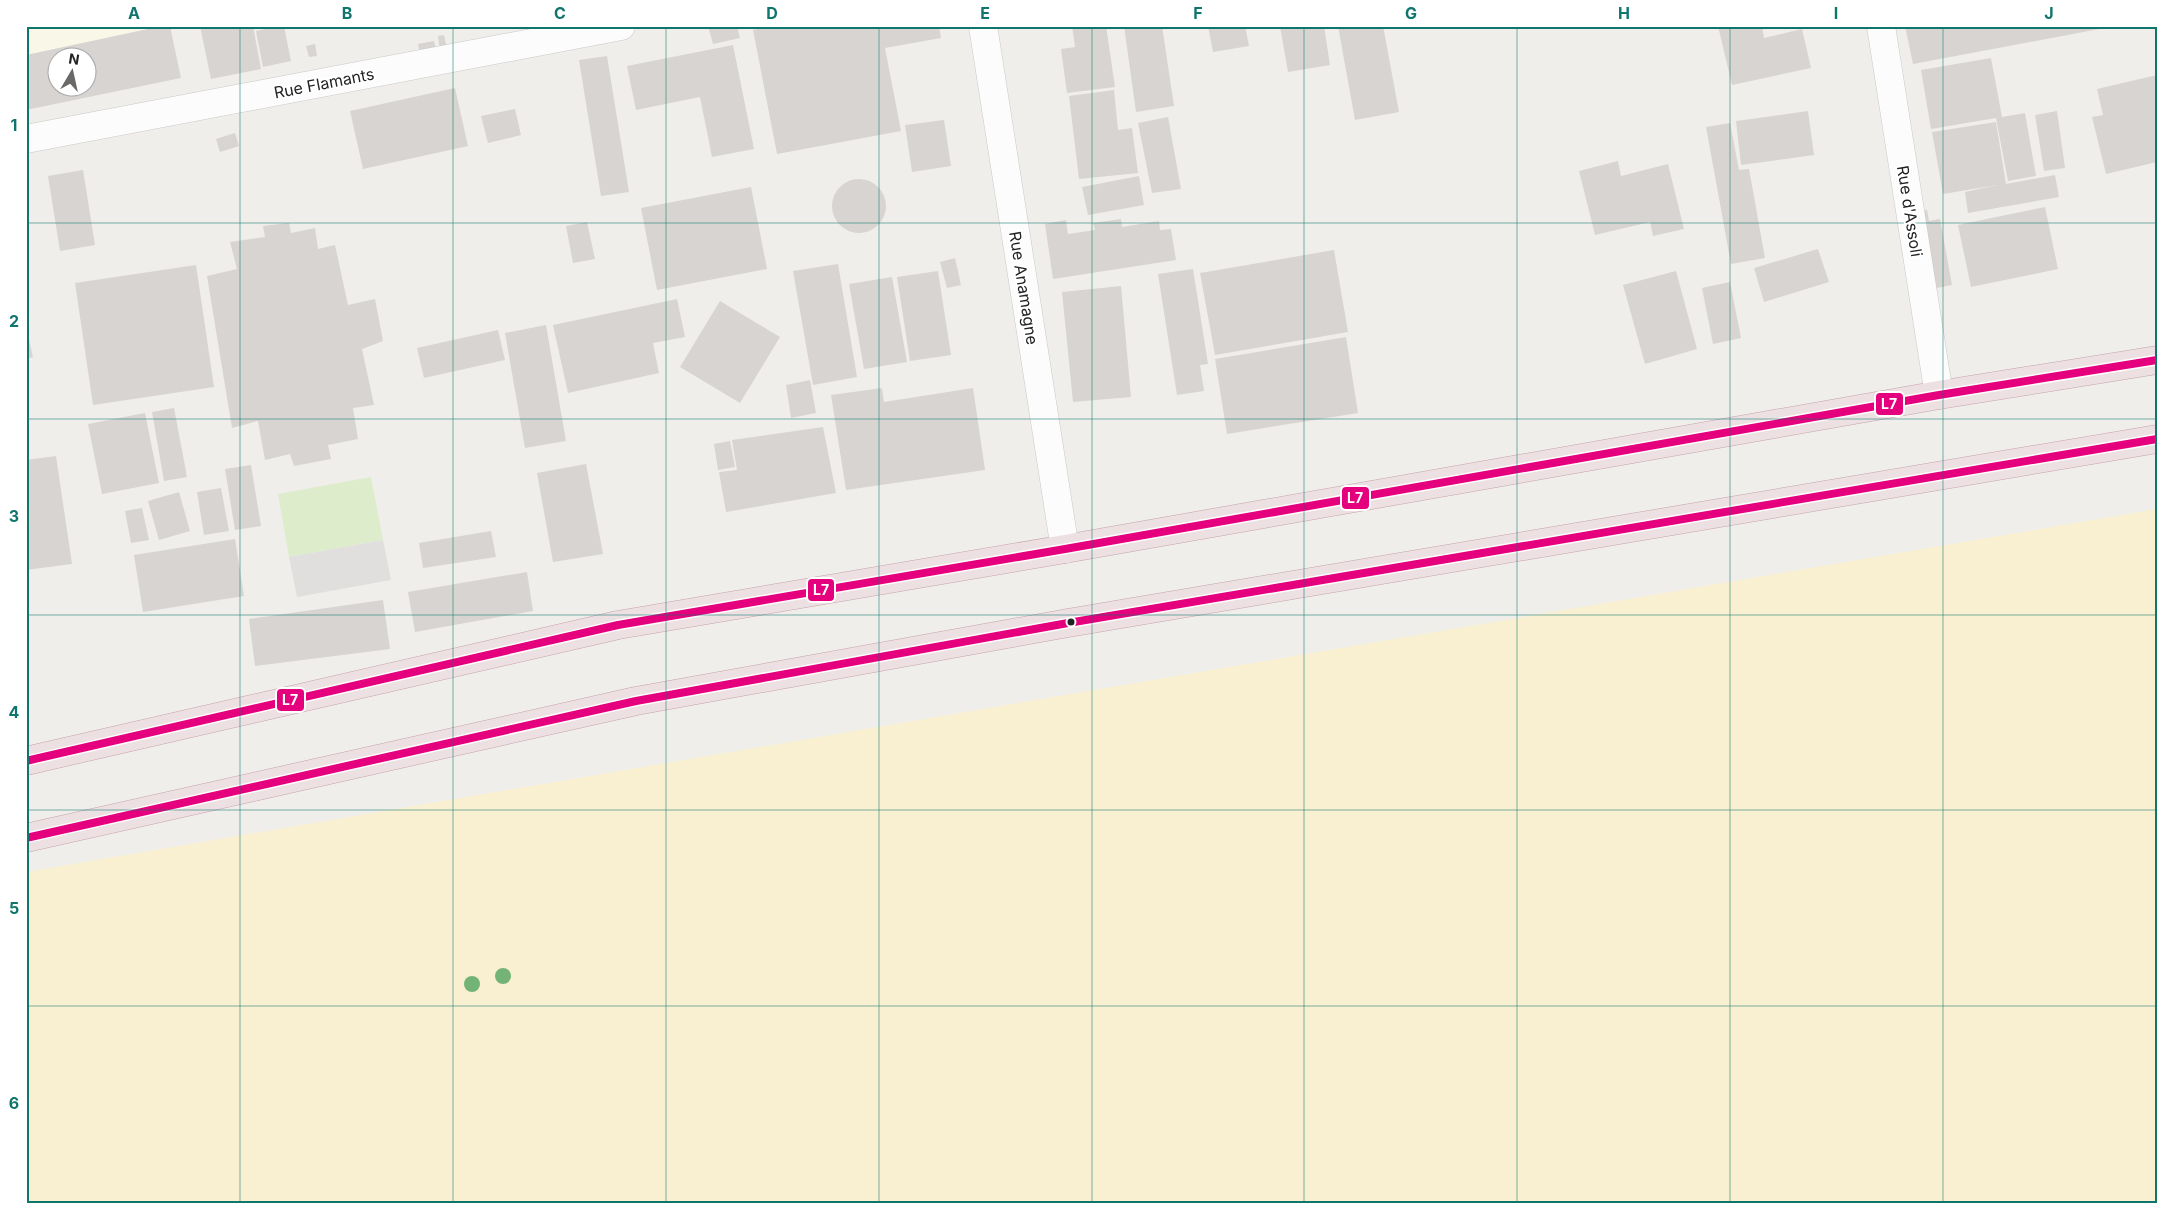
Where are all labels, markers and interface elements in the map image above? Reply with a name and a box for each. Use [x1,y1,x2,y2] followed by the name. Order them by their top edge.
[128,3,140,23] text: A
[342,3,352,23] text: B
[554,3,566,23] text: C
[766,3,778,23] text: D
[980,3,990,23] text: E
[1193,3,1203,23] text: F
[1405,3,1417,23] text: G
[1618,3,1630,23] text: H
[1834,3,1838,23] text: I
[2044,3,2054,23] text: J
[48,48,98,98] north arrow
[68,49,81,68] text: N
[272,63,376,103] street label: Rue Flamants
[11,115,17,135] text: 1
[1893,164,1927,258] street label: Rue d'Assoli
[1005,230,1043,346] street label: Rue Anamagne
[9,311,19,331] text: 2
[1875,392,1904,416] line badge: L7
[1881,395,1897,412] text: L7
[1341,486,1370,510] line badge: L7
[1347,489,1363,506] text: L7
[9,506,19,526] text: 3
[807,578,835,602] line badge: L7
[813,581,829,598] text: L7
[1066,617,1076,627] unlabelled marker
[276,688,305,712] line badge: L7
[282,691,298,708] text: L7
[9,702,20,722] text: 4
[9,898,19,918] text: 5
[9,1093,19,1113] text: 6

